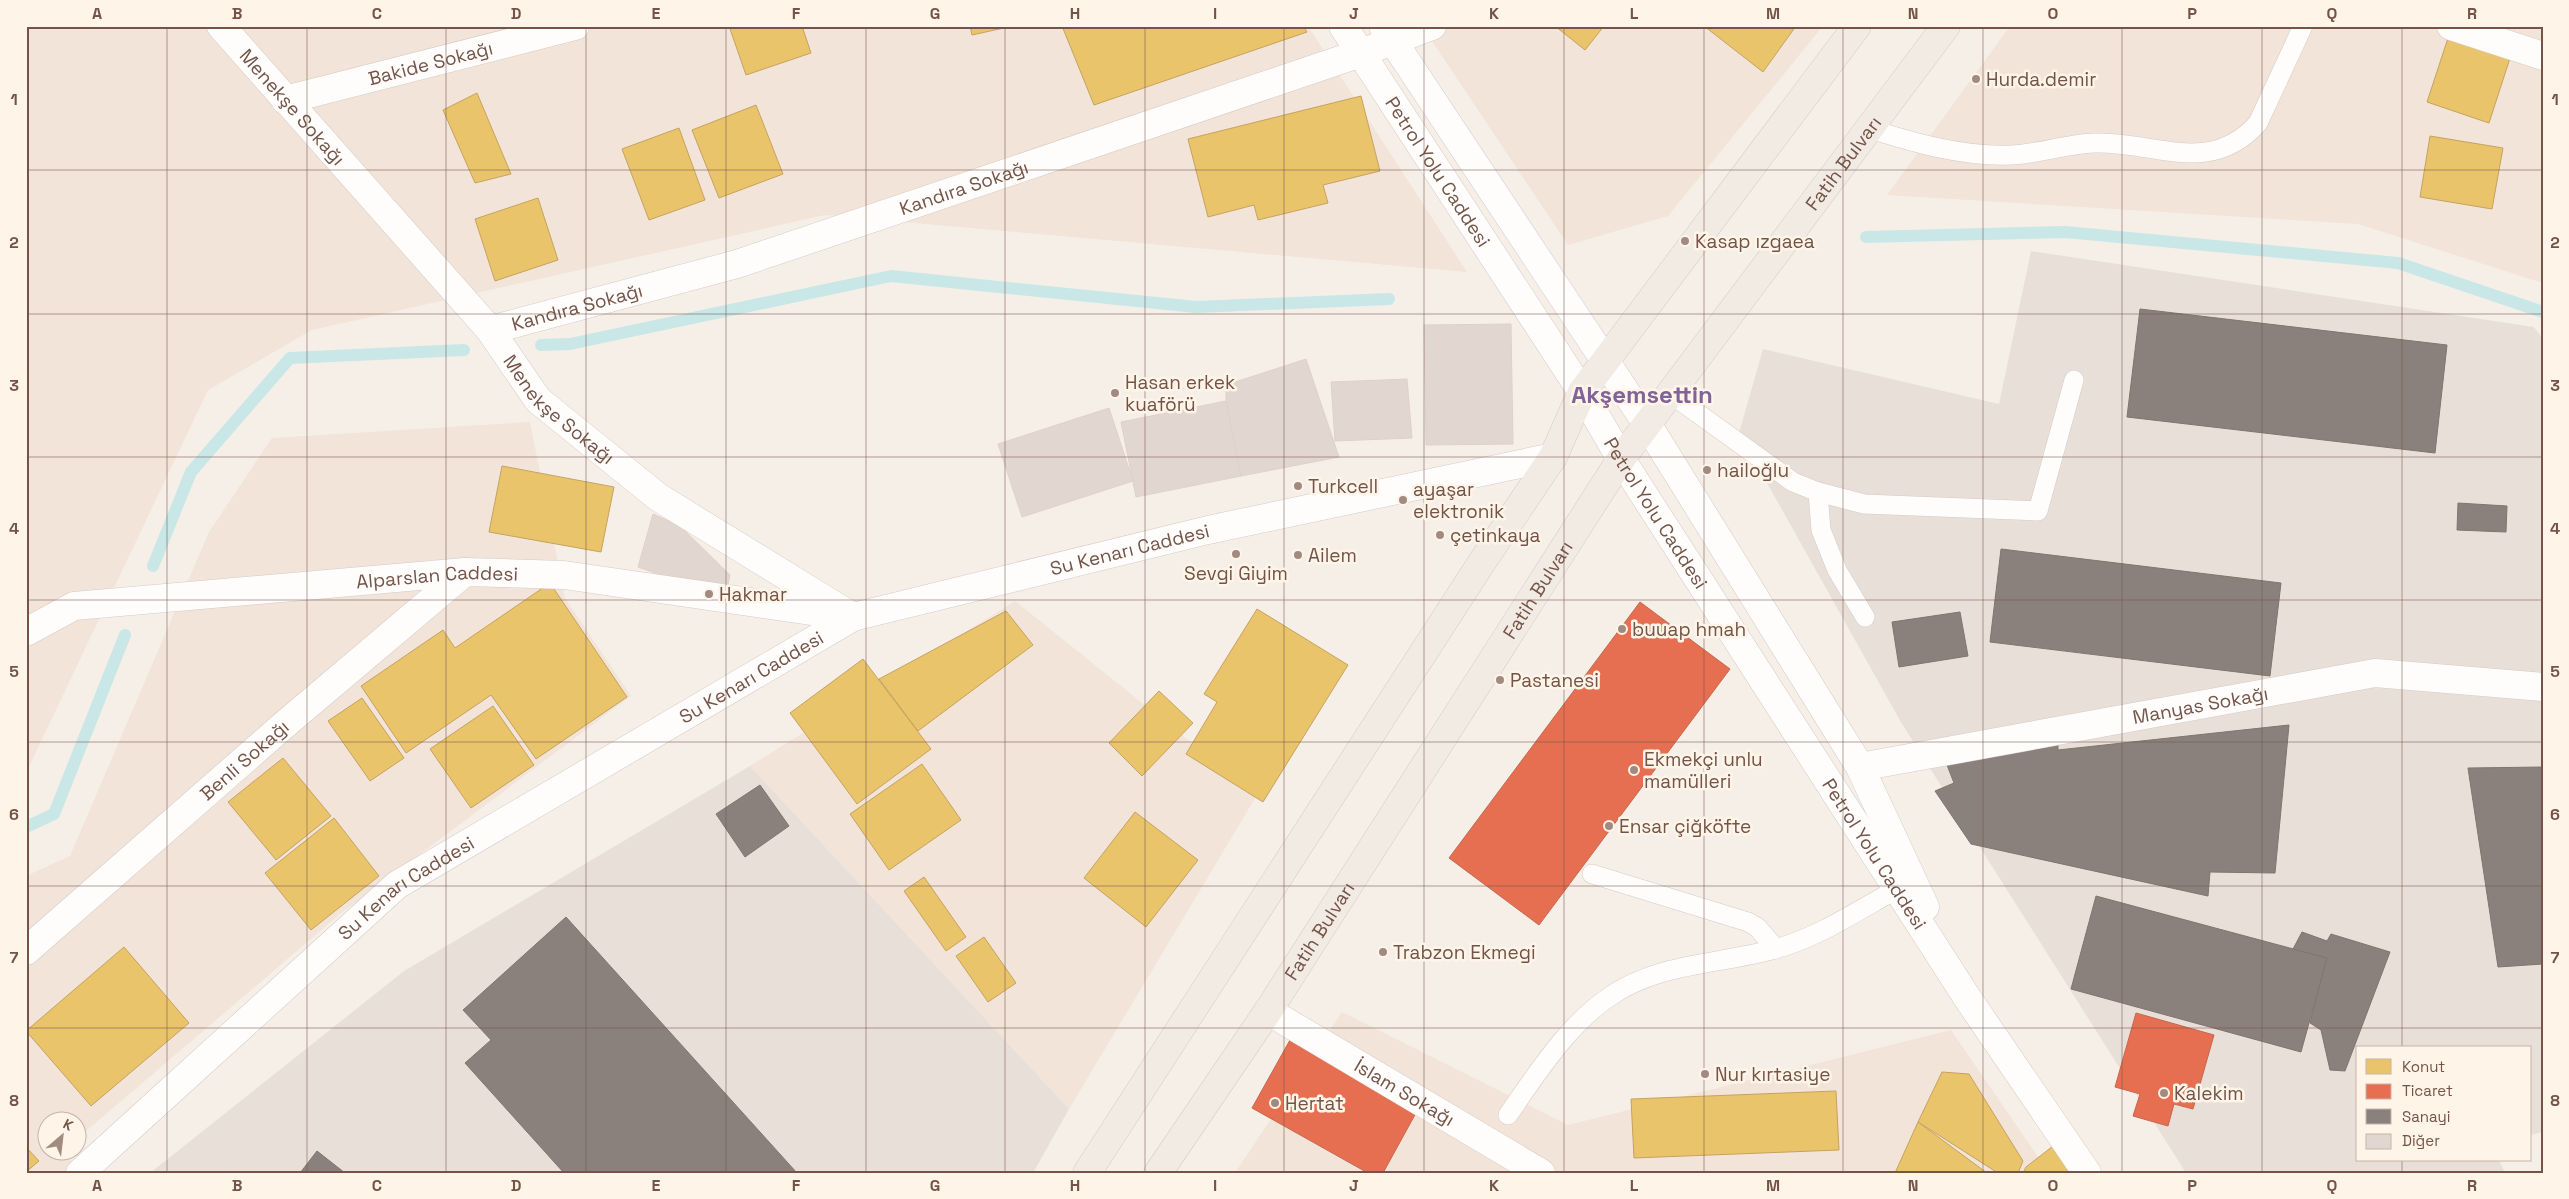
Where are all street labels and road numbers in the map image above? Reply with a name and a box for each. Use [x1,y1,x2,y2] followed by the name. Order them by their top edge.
[365,35,495,91] street label: Bakide Sokağı
[234,43,351,170] street label: Menekşe Sokağı
[1380,92,1496,252] street label: Petrol Yolu Caddesi
[1799,111,1887,215] street label: Fatih Bulvarı
[896,154,1032,221] street label: Kandıra Sokağı
[509,277,645,336] street label: Kandıra Sokağı
[498,350,620,469] street label: Menekşe Sokağı
[1599,433,1714,593] street label: Petrol Yolu Caddesi
[1047,518,1212,581] street label: Su Kenarı Caddesi
[1497,536,1578,644] street label: Fatih Bulvarı
[355,559,518,594] street label: Alparslan Caddesi
[674,625,828,729] street label: Su Kenarı Caddesi
[2131,680,2270,729] street label: Manyas Sokağı
[194,714,294,806] street label: Benli Sokağı
[1817,774,1933,934] street label: Petrol Yolu Caddesi
[332,830,479,945] street label: Su Kenarı Caddesi
[1279,877,1360,985] street label: Fatih Bulvarı
[1350,1053,1459,1132] street label: İslam Sokağı

